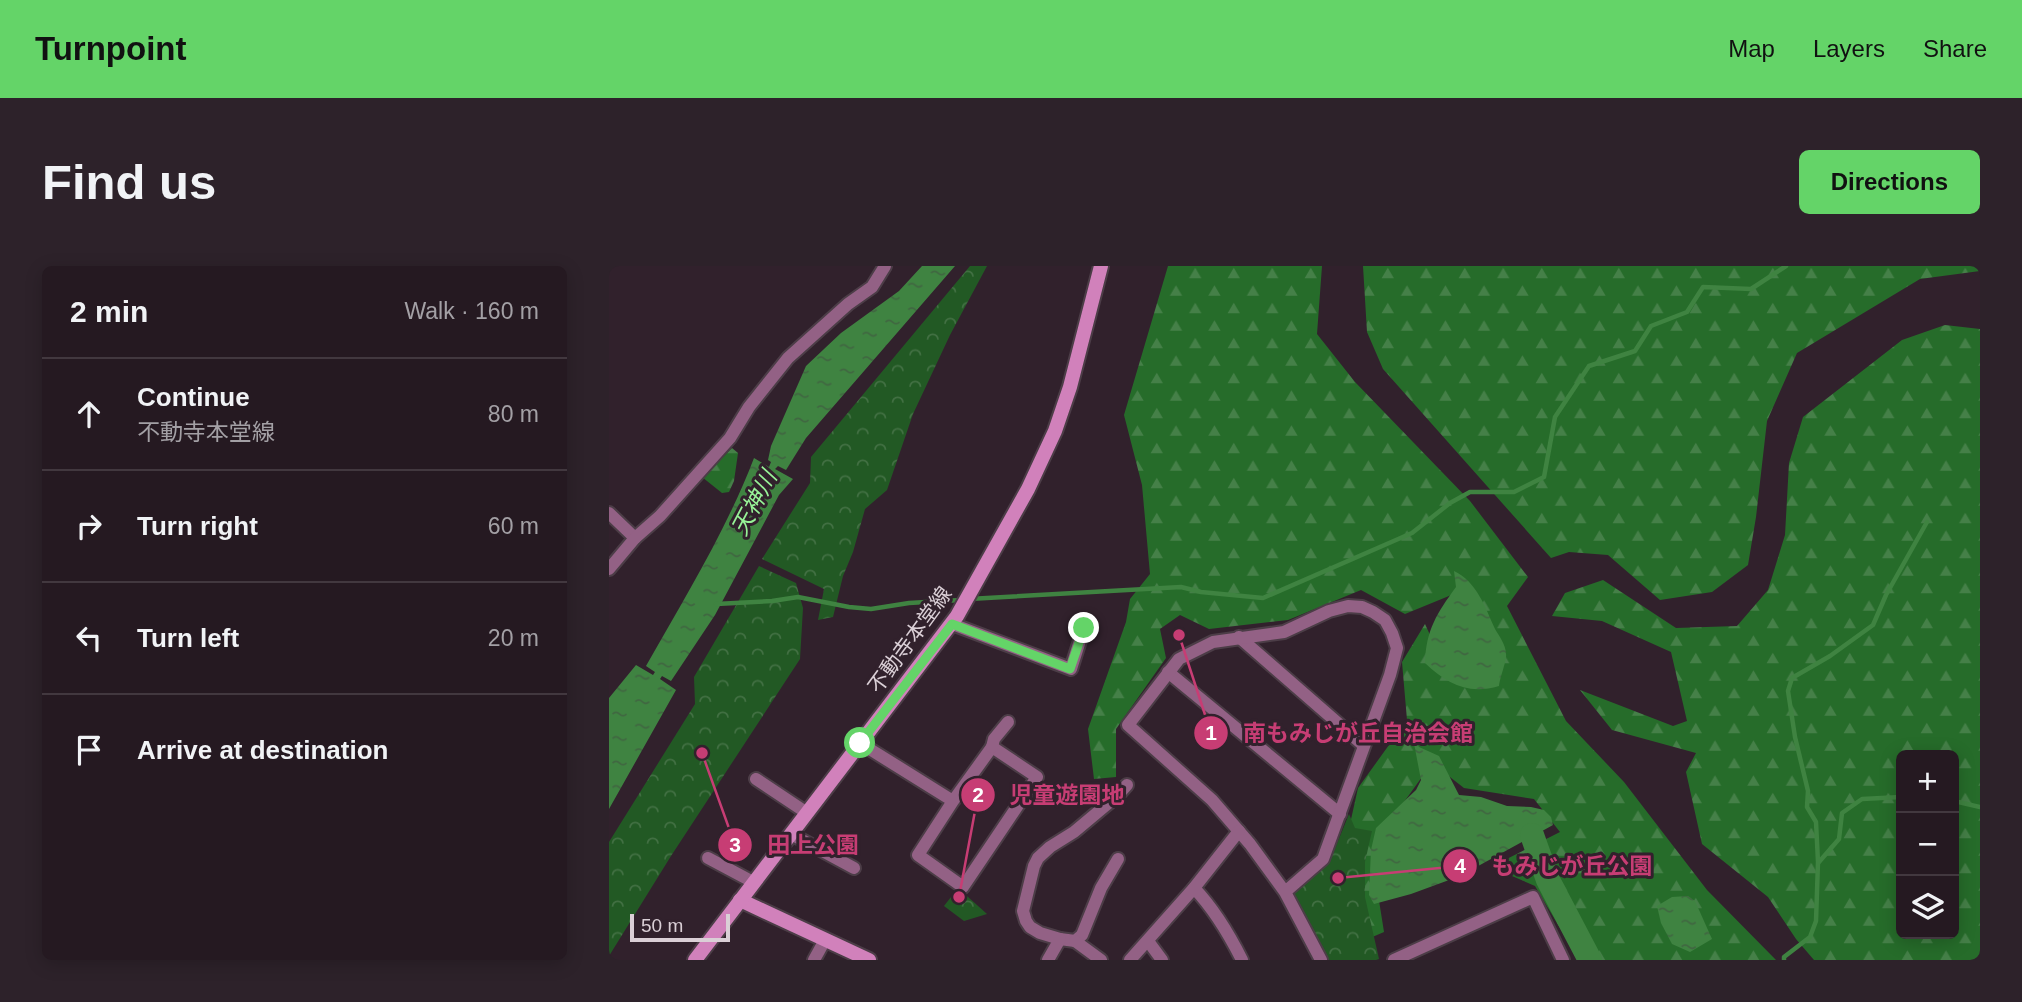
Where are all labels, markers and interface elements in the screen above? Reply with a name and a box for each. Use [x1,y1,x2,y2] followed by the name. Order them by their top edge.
[35,30,187,67] text: Turnpoint
[1728,35,1775,62] text: Map
[1813,35,1885,62] text: Layers
[1923,35,1987,62] text: Share
[1799,150,1980,214] button: Directions
[42,155,216,209] text: Find us
[70,295,148,328] text: 2 min
[404,298,539,324] text: Walk · 160 m
[137,382,250,412] text: Continue
[70,395,108,433] icon: ahead
[488,401,539,427] text: 80 m
[137,419,275,445] text: 不動寺本堂線
[726,464,783,540] water label: 天神川
[70,507,108,545] icon: right
[137,511,258,541] text: Turn right
[488,513,539,539] text: 60 m
[863,582,956,697] street label: 不動寺本堂線
[1068,612,1099,643] route end
[70,619,108,657] icon: left
[137,623,239,653] text: Turn left
[488,625,539,651] text: 20 m
[1194,711,1487,755] callout: 南もみじが丘自治会館
[1243,720,1473,746] text: 南もみじが丘自治会館
[1205,721,1217,744] text: 1
[844,727,875,758] route start
[70,731,108,769] icon: arrive
[137,735,388,765] text: Arrive at destination
[1896,750,1959,939] map controls
[1896,750,1959,813] button: +
[960,773,1138,817] callout: 児童遊園地
[1010,782,1125,808] text: 児童遊園地
[972,783,984,806] text: 2
[1896,813,1959,876] button: −
[718,823,873,867] callout: 田上公園
[767,832,859,858] text: 田上公園
[729,833,741,856] text: 3
[1443,844,1667,888] callout: もみじが丘公園
[1492,853,1653,879] text: もみじが丘公園
[1454,854,1466,877] text: 4
[1896,876,1959,939] button: layers
[630,911,730,943] scale bar
[641,915,683,936] text: 50 m

